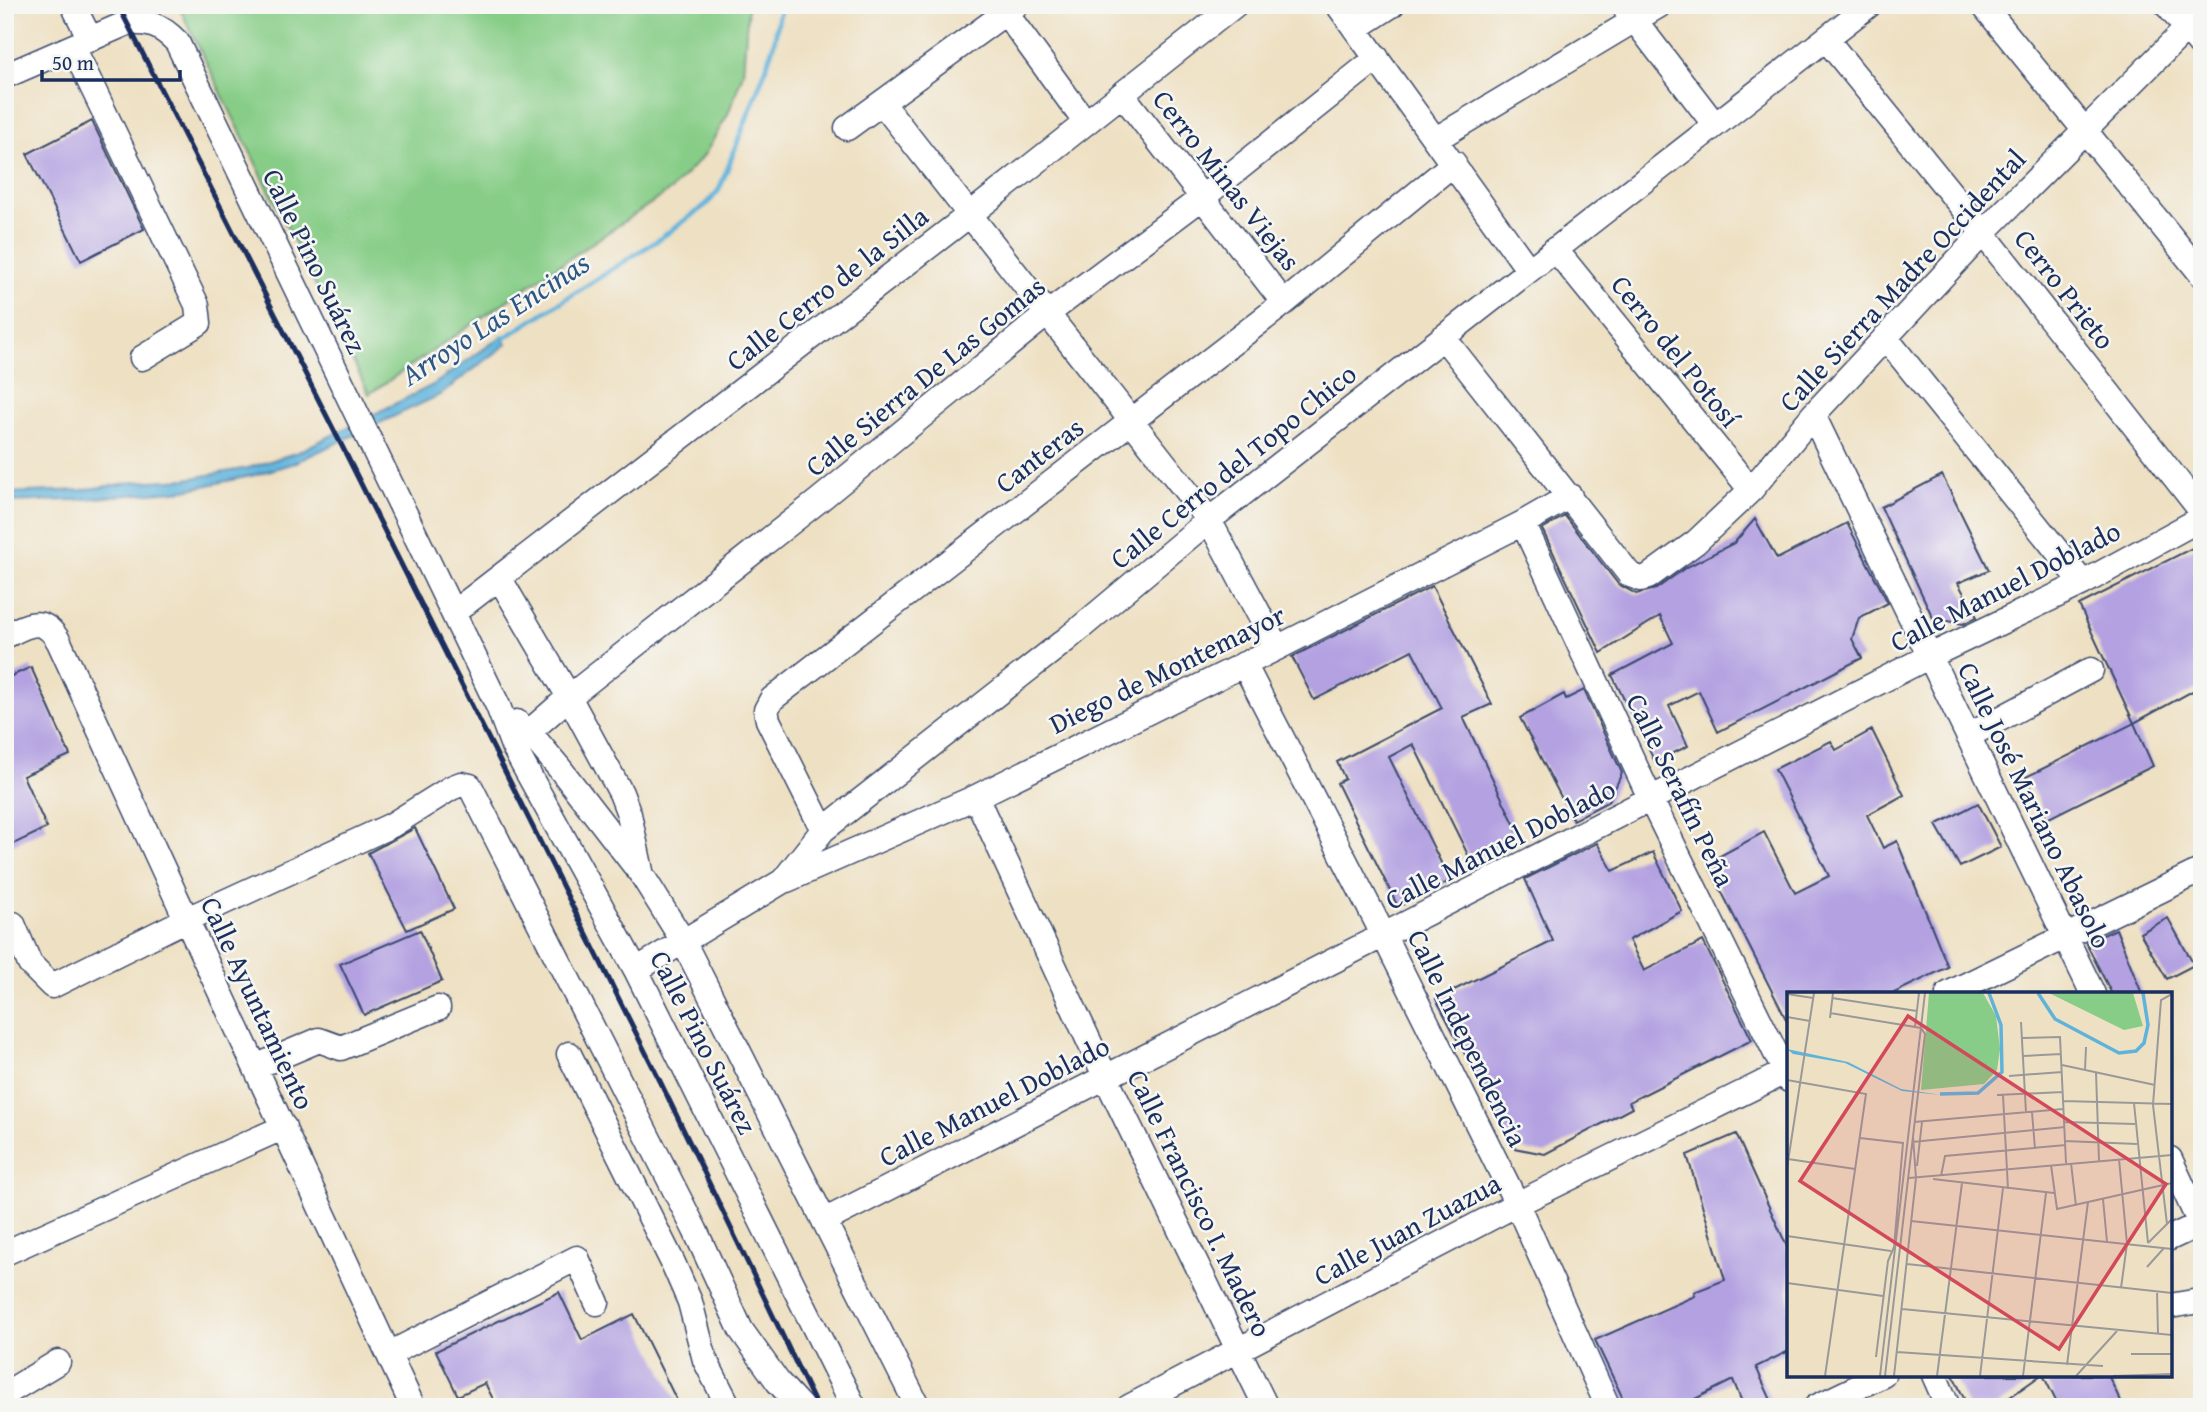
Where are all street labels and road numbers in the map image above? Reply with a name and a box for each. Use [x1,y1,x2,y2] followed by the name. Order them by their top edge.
[1144,80,1311,279] street label: Cerro Minas Viejas
[1769,139,2035,420] street label: Calle Sierra Madre Occidental
[253,161,378,360] street label: Calle Pino Suárez
[717,195,937,380] street label: Calle Cerro de la Silla
[2005,220,2126,358] street label: Cerro Prieto
[1602,265,1752,437] street label: Cerro del Potosí
[796,266,1054,486] street label: Calle Sierra De Las Gomas
[1100,353,1365,578] street label: Calle Cerro del Topo Chico
[986,407,1092,502] street label: Canteras
[1882,510,2127,661] street label: Calle Manuel Doblado
[1042,593,1292,744] street label: Diego de Montemayor
[1948,655,2123,955] street label: Calle José Mariano Abasolo
[1617,686,1746,894] street label: Calle Serafín Peña
[1377,768,1622,919] street label: Calle Manuel Doblado
[191,890,326,1116] street label: Calle Ayuntamiento
[1398,922,1539,1154] street label: Calle Independencia
[641,943,768,1141] street label: Calle Pino Suárez
[871,1025,1116,1176] street label: Calle Manuel Doblado
[1118,1062,1283,1343] street label: Calle Francisco I. Madero
[1306,1162,1508,1295] street label: Calle Juan Zuazua

